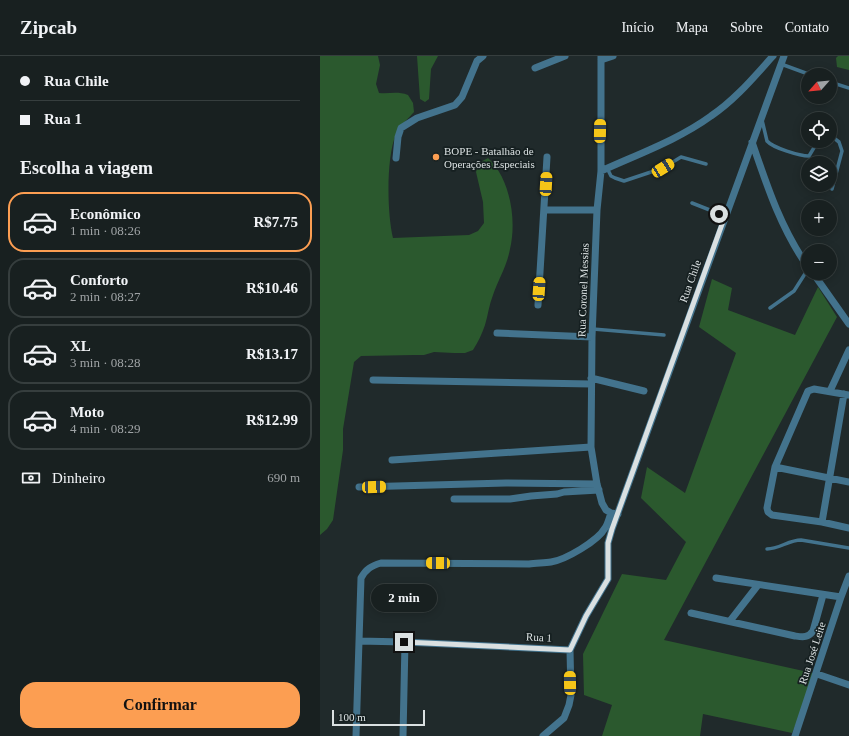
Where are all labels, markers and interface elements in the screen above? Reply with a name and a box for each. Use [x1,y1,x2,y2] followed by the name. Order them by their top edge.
[20,17,77,38] text: Zipcab
[621,20,654,35] text: Início
[676,20,708,35] text: Mapa
[730,20,763,35] text: Sobre
[785,20,829,35] text: Contato
[801,68,837,104] north arrow
[801,68,837,280] map controls
[44,73,109,89] text: Rua Chile
[44,111,82,127] text: Rua 1
[801,112,837,148] button: locate
[594,119,606,143] car
[444,145,535,170] place label: BOPE - Batalhão de Operações Especiais
[431,152,441,162] marker: BOPE - Batalhão de Operações Especiais
[801,156,837,192] button: layers
[650,157,676,179] car
[20,158,153,178] text: Escolha a viagem
[539,172,553,196] car
[801,200,837,236] button: +
[22,204,58,240] icon: car
[710,205,728,223] route start
[70,206,141,222] text: Econômico
[253,214,298,230] text: R$7.75
[70,223,140,238] text: 1 min · 08:26
[575,243,591,337] street label: Rua Coronel Messias
[801,244,837,280] button: −
[677,258,703,304] street label: Rua Chile
[22,270,58,306] icon: car
[70,272,128,288] text: Conforto
[532,277,546,301] car
[246,280,298,296] text: R$10.46
[70,289,140,304] text: 2 min · 08:27
[22,336,58,372] icon: car
[70,338,91,354] text: XL
[246,346,298,362] text: R$13.17
[70,355,140,370] text: 3 min · 08:28
[22,402,58,438] icon: car
[70,404,104,420] text: Moto
[246,412,298,428] text: R$12.99
[70,421,140,436] text: 4 min · 08:29
[20,467,42,489] icon: cash
[52,470,105,486] text: Dinheiro
[267,470,300,485] text: 690 m
[362,481,386,493] car
[426,557,450,569] car
[371,584,437,612] callout: 2 min
[388,590,420,605] text: 2 min
[796,620,828,686] street label: Rua José Leite
[526,630,552,644] street label: Rua 1
[395,633,413,651] route end
[564,671,576,695] car
[20,682,300,728] button: Confirmar
[332,708,425,727] scale bar
[338,711,366,723] text: 100 m

